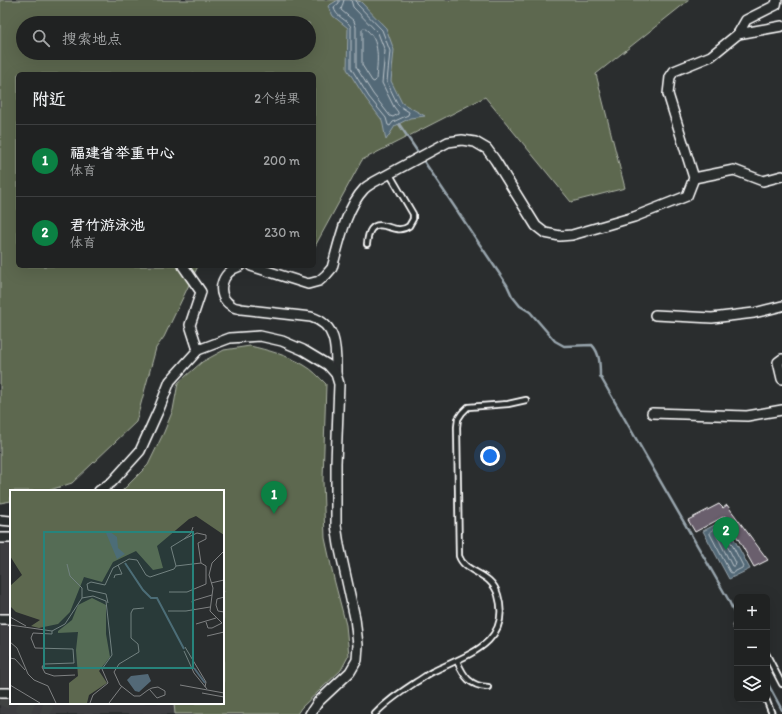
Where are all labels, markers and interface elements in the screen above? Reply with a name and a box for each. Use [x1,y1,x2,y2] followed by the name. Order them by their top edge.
[16,16,316,60] search box
[30,27,52,49] icon: search
[62,30,122,48] text: 搜索地点
[32,89,66,109] text: 附近
[254,91,300,106] text: 2个结果
[70,144,175,162] text: 福建省举重中心
[42,153,48,168] text: 1
[263,153,300,168] text: 200 m
[70,163,96,178] text: 体育
[70,216,145,234] text: 君竹游泳池
[42,225,48,240] text: 2
[264,225,300,240] text: 230 m
[70,235,96,250] text: 体育
[480,446,500,466] your location
[261,481,287,514] pin: 1
[10,490,224,704] inset map
[713,517,739,550] pin: 2
[734,594,770,702] map controls
[734,594,770,630] button: +
[734,630,770,666] button: −
[734,666,770,702] button: layers

